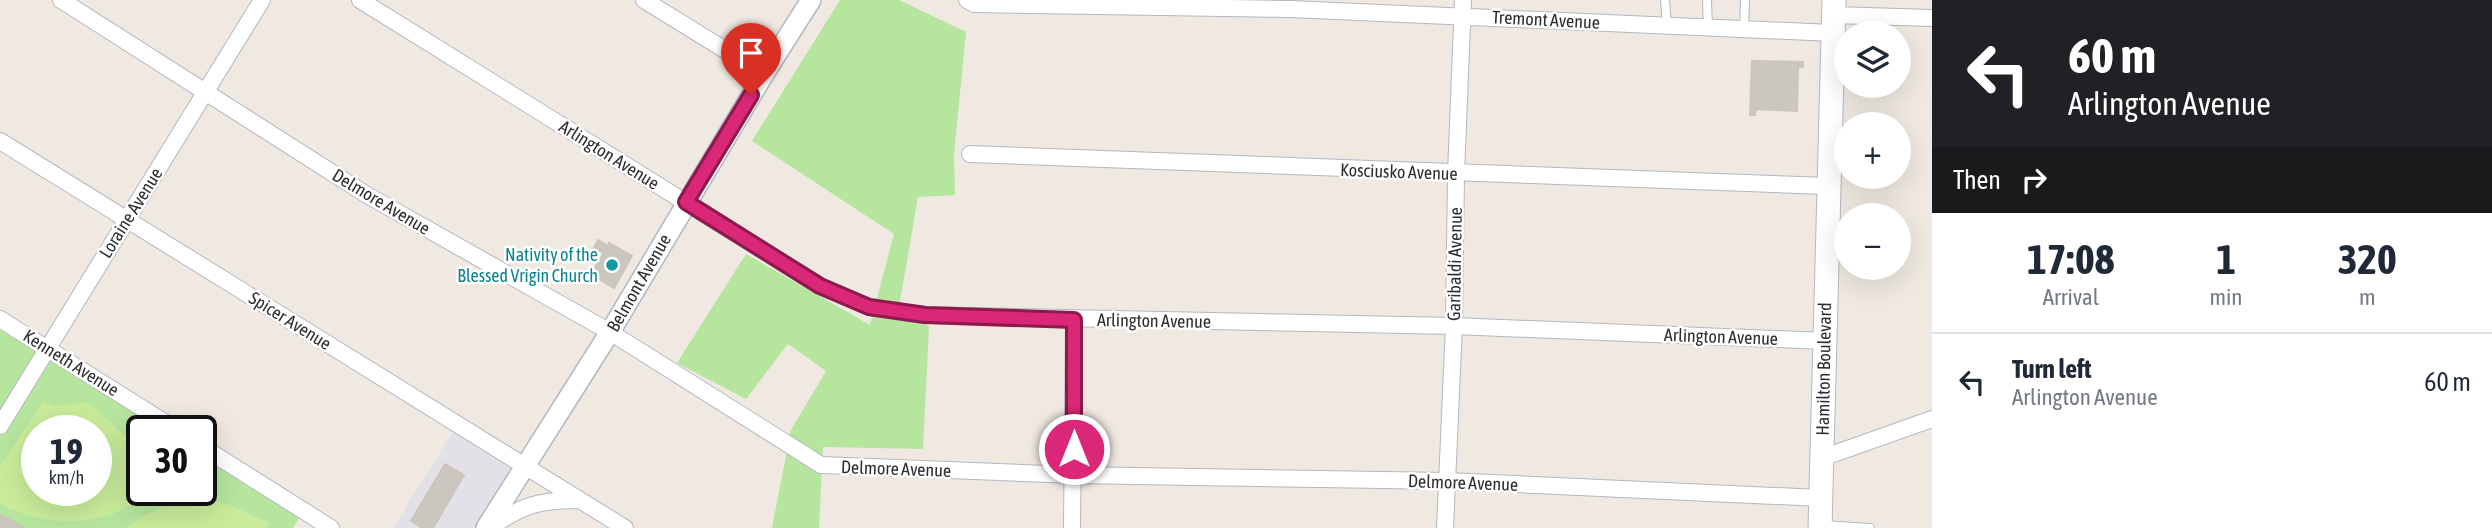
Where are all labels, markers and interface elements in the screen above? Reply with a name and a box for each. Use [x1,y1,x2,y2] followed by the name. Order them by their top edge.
[1492,6,1600,33] street label: Tremont Avenue
[1834,21,1911,280] map controls
[1834,21,1911,98] button: layers
[721,23,781,95] pin
[2068,27,2156,83] text: 60 m
[1953,28,2044,119] icon: left
[732,34,770,72] icon: arrive
[2068,85,2271,122] text: Arlington Avenue
[1834,112,1911,189] button: +
[555,115,663,194] street label: Arlington Avenue
[1340,159,1458,184] street label: Kosciusko Avenue
[2015,161,2053,199] icon: right
[95,164,167,262] street label: Loraine Avenue
[329,164,434,239] street label: Delmore Avenue
[1953,165,2001,195] text: Then
[1834,203,1911,280] button: −
[1443,207,1466,321] street label: Garibaldi Avenue
[602,230,675,335] street label: Belmont Avenue
[2027,235,2114,283] text: 17:08
[2216,235,2236,283] text: 1
[2338,235,2397,283] text: 320
[457,244,598,286] place label: Nativity of the Blessed Vrigin Church
[604,257,620,273] marker: Nativity of the Blessed Vrigin Church
[2043,284,2099,310] text: Arrival
[2210,284,2243,310] text: min
[2359,284,2376,310] text: m
[245,287,335,354] street label: Spicer Avenue
[1812,302,1835,436] street label: Hamilton Boulevard
[1097,309,1211,332] street label: Arlington Avenue
[1664,324,1778,349] street label: Arlington Avenue
[20,325,123,400] street label: Kenneth Avenue
[2012,354,2092,384] text: Turn left
[1953,363,1991,401] icon: left
[2424,367,2471,397] text: 60 m
[2012,384,2158,410] text: Arlington Avenue
[1037,412,1111,486] position arrow
[126,415,217,506] speed limit sign: 30
[50,431,83,471] text: 19
[841,456,951,481] street label: Delmore Avenue
[49,467,84,488] text: km/h
[1408,470,1518,495] street label: Delmore Avenue

